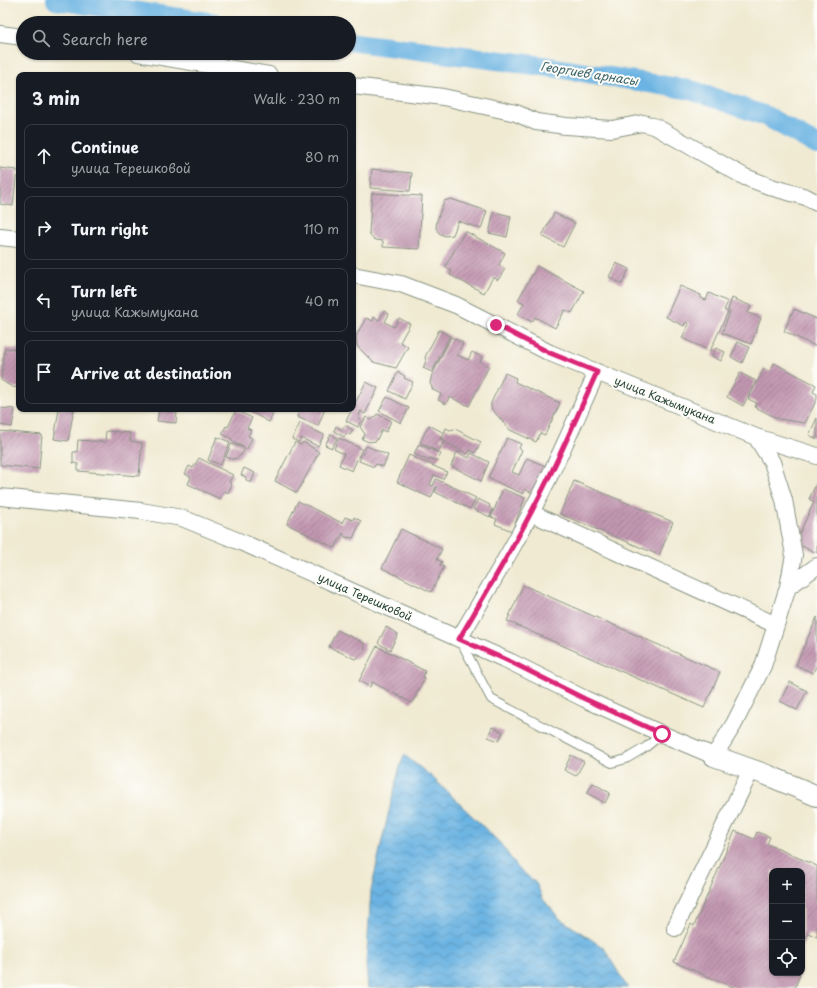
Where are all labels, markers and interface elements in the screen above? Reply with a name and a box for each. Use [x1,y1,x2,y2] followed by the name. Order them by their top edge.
[16,16,356,60] search box
[30,27,52,49] icon: search
[62,27,148,50] text: Search here
[539,56,640,90] water label: Георгиев арнасы
[32,85,80,111] text: 3 min
[253,89,340,108] text: Walk · 230 m
[71,135,139,158] text: Continue
[33,145,55,167] icon: ahead
[305,147,339,166] text: 80 m
[71,158,191,177] text: улица Терешковой
[33,217,55,239] icon: right
[71,217,148,240] text: Turn right
[304,219,339,238] text: 110 m
[71,279,137,302] text: Turn left
[33,289,55,311] icon: left
[305,291,339,310] text: 40 m
[71,302,198,321] text: улица Кажымукана
[487,316,505,334] route end
[33,361,55,383] icon: arrive
[71,361,232,384] text: Arrive at destination
[612,371,718,428] street label: улица Кажымукана
[315,568,415,625] street label: улица Терешковой
[653,725,671,743] route start
[769,868,805,976] map controls
[769,868,805,904] button: +
[769,904,805,940] button: −
[769,940,805,976] button: locate

